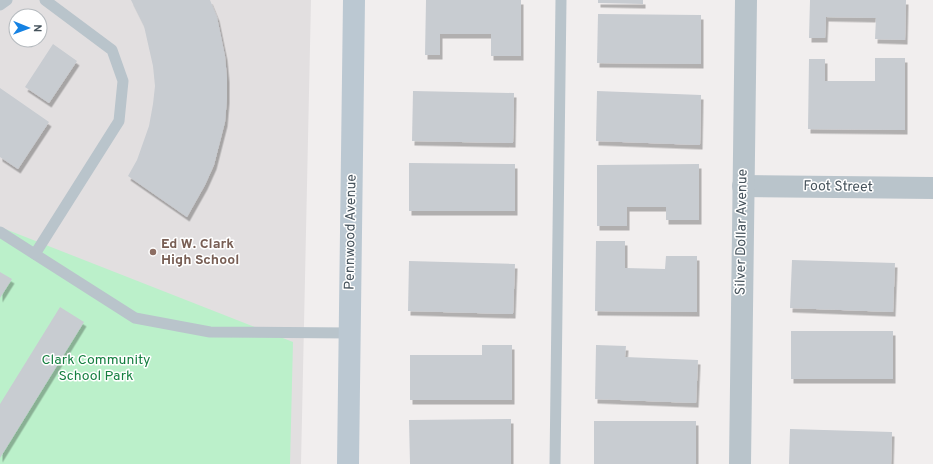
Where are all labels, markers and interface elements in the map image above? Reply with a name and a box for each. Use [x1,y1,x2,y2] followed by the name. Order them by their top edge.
[8,8,48,48] north arrow
[30,24,44,32] text: N
[732,169,752,295] street label: Silver Dollar Avenue
[341,174,361,290] street label: Pennwood Avenue
[803,178,873,196] street label: Foot Street
[161,236,239,269] place label: Ed W. Clark High School
[148,247,158,257] marker: Ed W. Clark High School
[41,352,151,385] park label: Clark Community School Park

